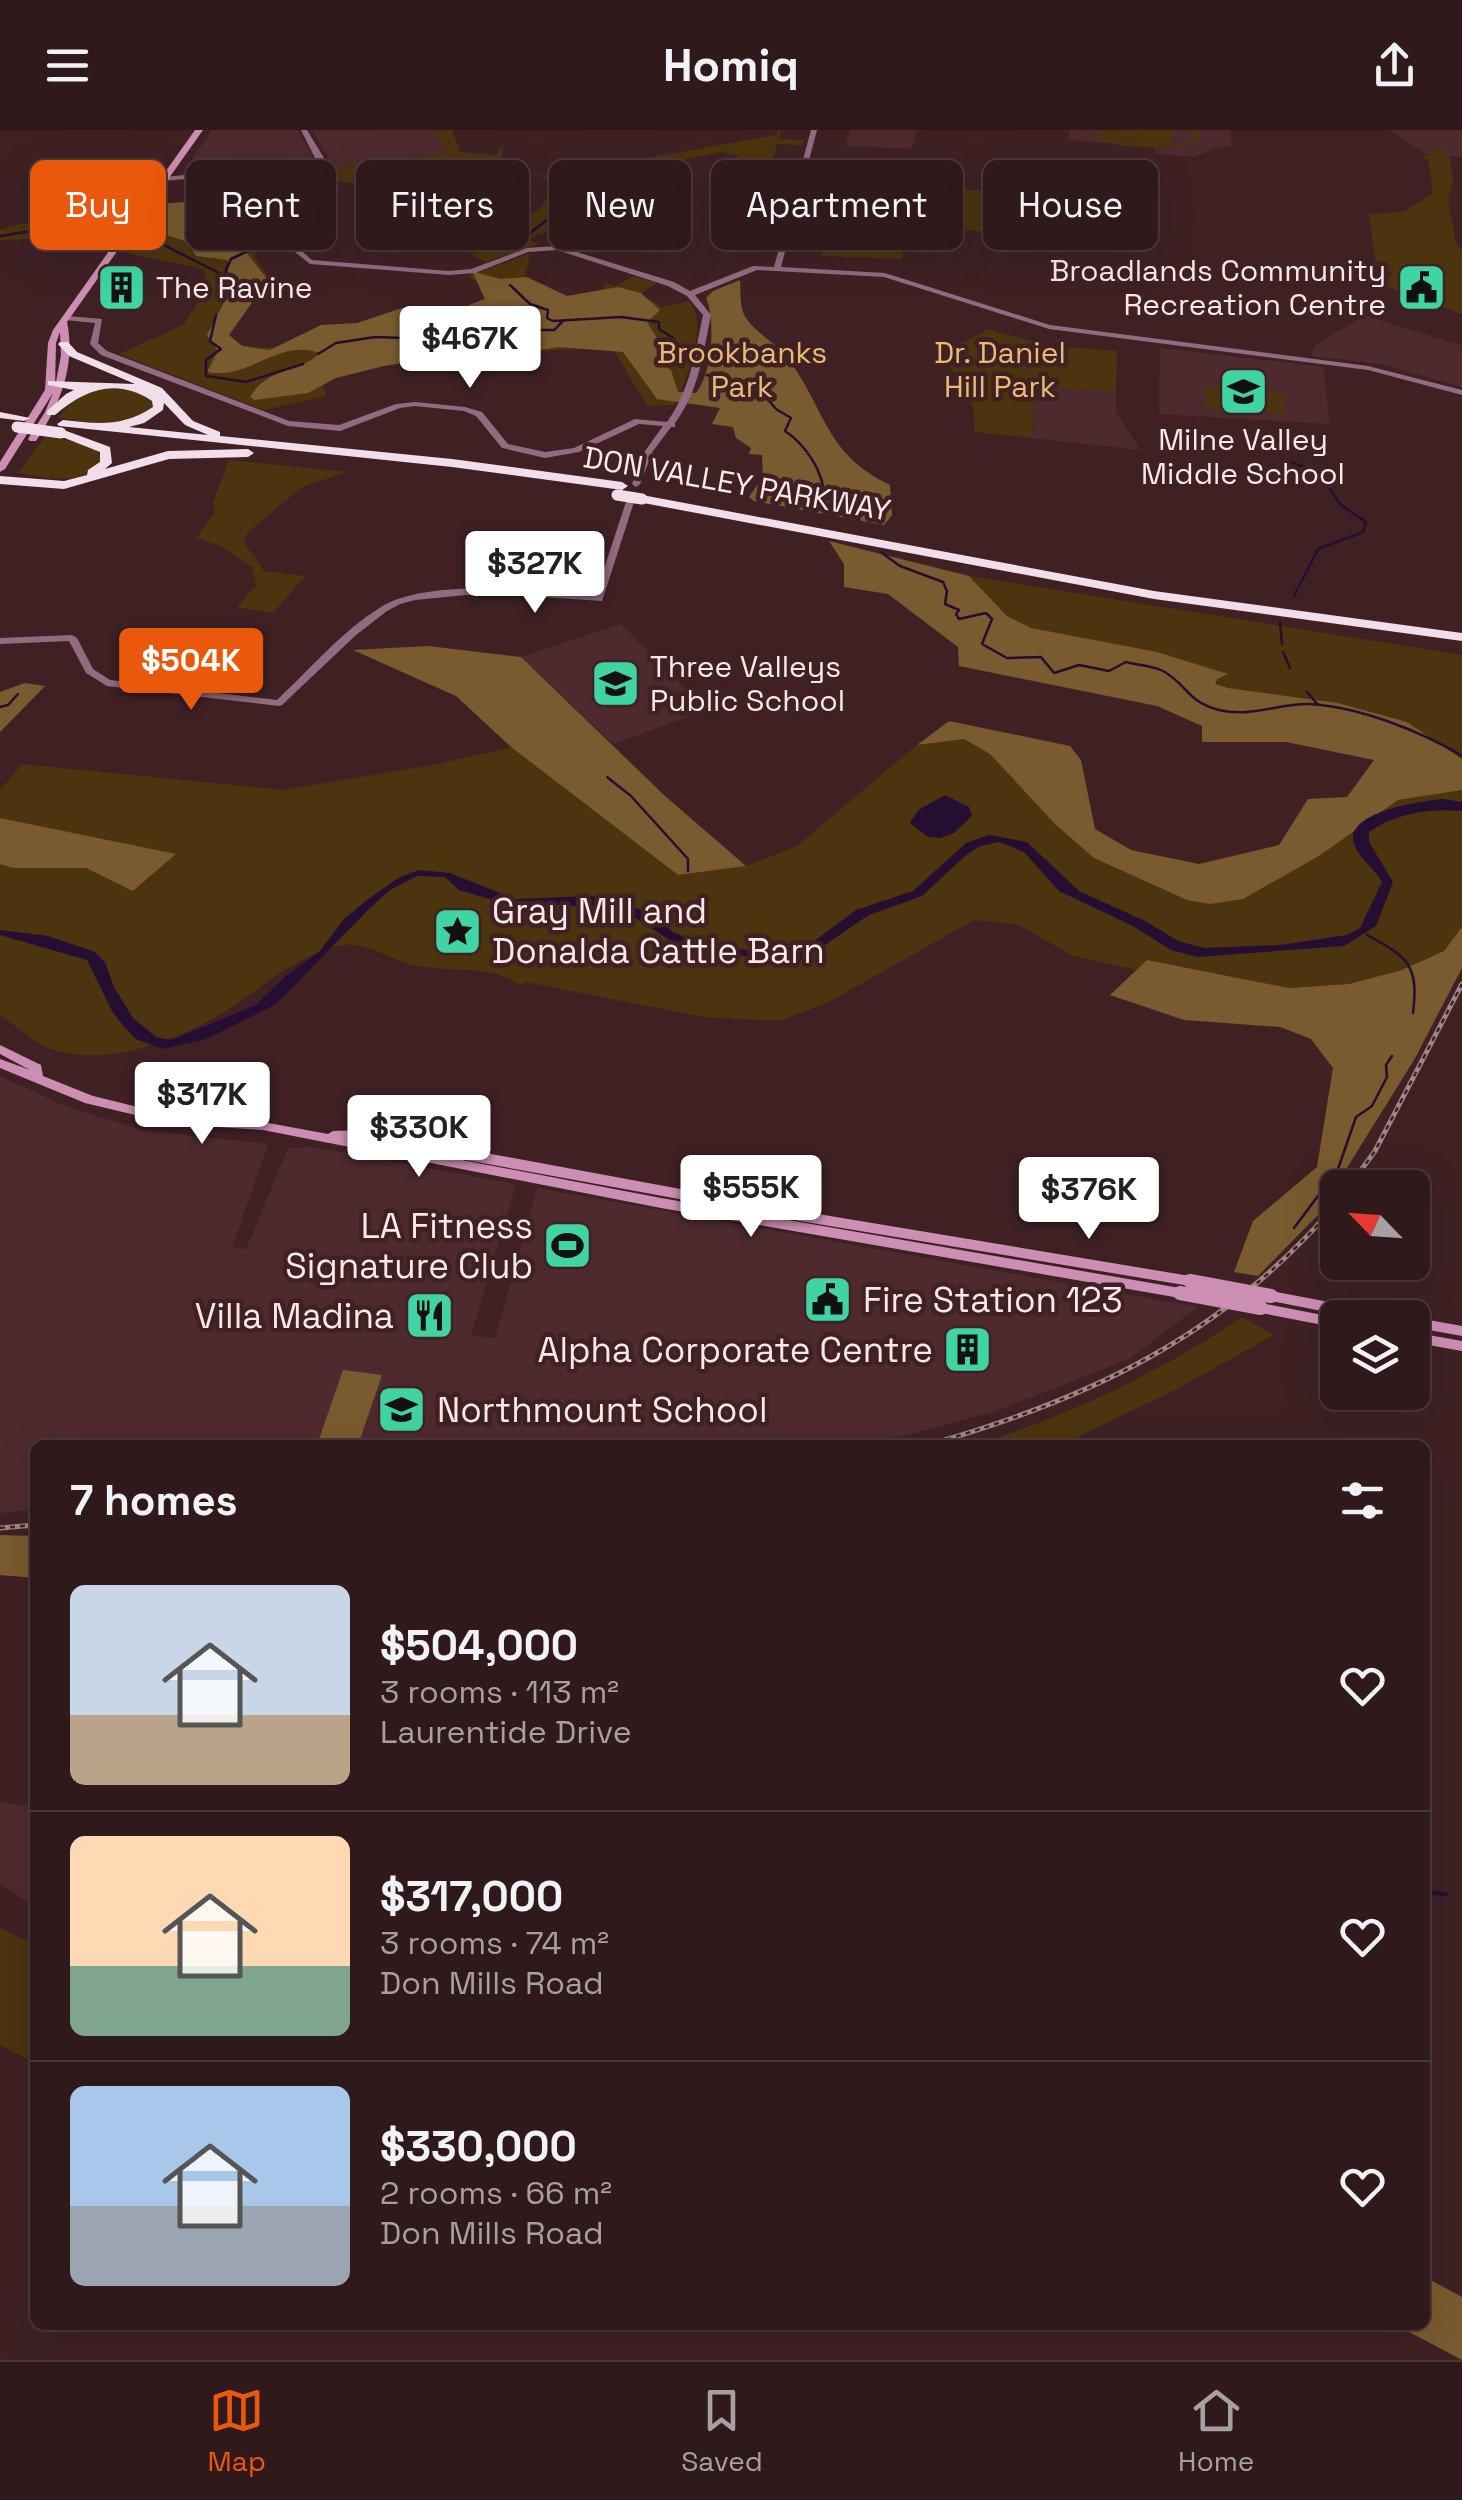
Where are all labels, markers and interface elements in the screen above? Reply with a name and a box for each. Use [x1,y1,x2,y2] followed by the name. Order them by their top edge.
[663,37,799,94] text: Homiq
[40,38,95,93] icon: menu
[1367,38,1422,93] icon: share
[30,160,166,250] chip: Buy
[186,160,336,250] chip: Rent
[356,160,529,250] chip: Filters
[549,160,691,250] chip: New
[711,160,963,250] chip: Apartment
[983,160,1158,250] chip: House
[1049,251,1386,324] place label: Broadlands Community Recreation Centre
[95,262,147,314] building icon: The Ravine
[1395,262,1447,314] public building icon: Broadlands Community Recreation Centre
[156,268,313,307] place label: The Ravine
[400,306,540,391] pin: $467K
[422,318,518,358] text: $467K
[657,333,827,406] park label: Brookbanks Park
[934,333,1066,406] park label: Dr. Daniel Hill Park
[1217,365,1269,417] school or university icon: Milne Valley Middle School
[1141,420,1345,493] place label: Milne Valley Middle School
[580,437,894,530] street label: DON VALLEY PARKWAY
[465,531,605,616] pin: $327K
[487,543,583,583] text: $327K
[121,628,261,713] pin: $504K
[141,640,241,680] text: $504K
[650,647,845,720] place label: Three Valleys Public School
[589,658,641,710] school or university icon: Three Valleys Public School
[492,889,825,973] place label: Gray Mill and Donalda Cattle Barn
[431,905,483,957] place icon: Gray Mill and Donalda Cattle Barn
[132,1062,272,1147] pin: $317K
[157,1074,247,1114] text: $317K
[349,1095,489,1180] pin: $330K
[369,1107,469,1147] text: $330K
[681,1155,821,1240] pin: $555K
[1019,1157,1159,1242] pin: $376K
[702,1167,800,1207] text: $555K
[1041,1169,1137,1209] text: $376K
[1320,1170,1430,1280] north arrow
[1320,1170,1430,1410] map controls
[285,1204,533,1288] place label: LA Fitness Signature Club
[542,1220,594,1272] sports icon: LA Fitness Signature Club
[802,1274,854,1326] public building icon: Fire Station 123
[863,1278,1123,1322] place label: Fire Station 123
[403,1290,455,1342] restaurant icon: Villa Madina
[195,1294,394,1338] place label: Villa Madina
[1320,1300,1430,1410] button: layers
[942,1324,994,1376] building icon: Alpha Corporate Centre
[537,1328,933,1372] place label: Alpha Corporate Centre
[376,1384,428,1436] school or university icon: Northmount School
[437,1388,767,1432] place label: Northmount School
[1335,1473,1390,1528] icon: filters
[70,1474,238,1527] text: 7 homes
[380,1619,578,1672] text: $504,000
[150,1625,270,1745] icon: home
[1335,1658,1390,1713] icon: heart
[380,1672,619,1712] text: 3 rooms · 113 m²
[380,1712,632,1752] text: Laurentide Drive
[380,1870,563,1923] text: $317,000
[150,1876,270,1996] icon: home
[1335,1909,1390,1964] icon: heart
[380,1923,609,1963] text: 3 rooms · 74 m²
[380,1963,604,2003] text: Don Mills Road
[380,2120,577,2173] text: $330,000
[150,2126,270,2246] icon: home
[1335,2159,1390,2214] icon: heart
[380,2173,612,2213] text: 2 rooms · 66 m²
[380,2213,604,2253] text: Don Mills Road
[208,2383,266,2479] tab: Map
[681,2383,763,2479] tab: Saved
[1178,2383,1254,2479] tab: Home

